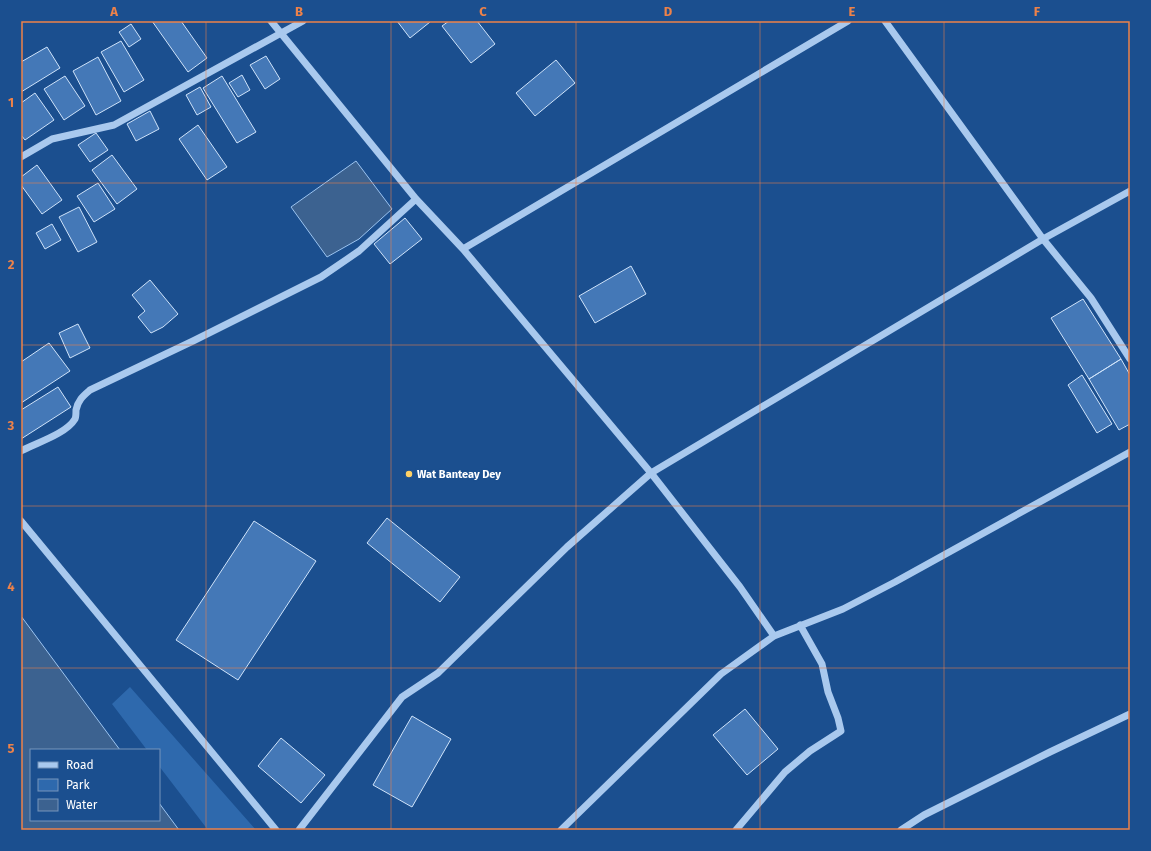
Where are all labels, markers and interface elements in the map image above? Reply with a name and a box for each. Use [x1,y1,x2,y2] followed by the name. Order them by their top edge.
[109,4,118,19] text: A
[295,4,303,19] text: B
[479,4,487,19] text: C
[664,4,673,19] text: D
[849,4,856,19] text: E
[1034,4,1041,19] text: F
[8,95,14,110] text: 1
[8,257,15,272] text: 2
[7,418,15,433] text: 3
[417,468,501,481] place label: Wat Banteay Dey
[404,469,414,479] marker: Wat Banteay Dey
[7,579,15,594] text: 4
[8,741,15,756] text: 5
[30,749,160,821] legend
[66,758,94,772] text: Road
[66,778,90,792] text: Park
[66,798,98,812] text: Water

